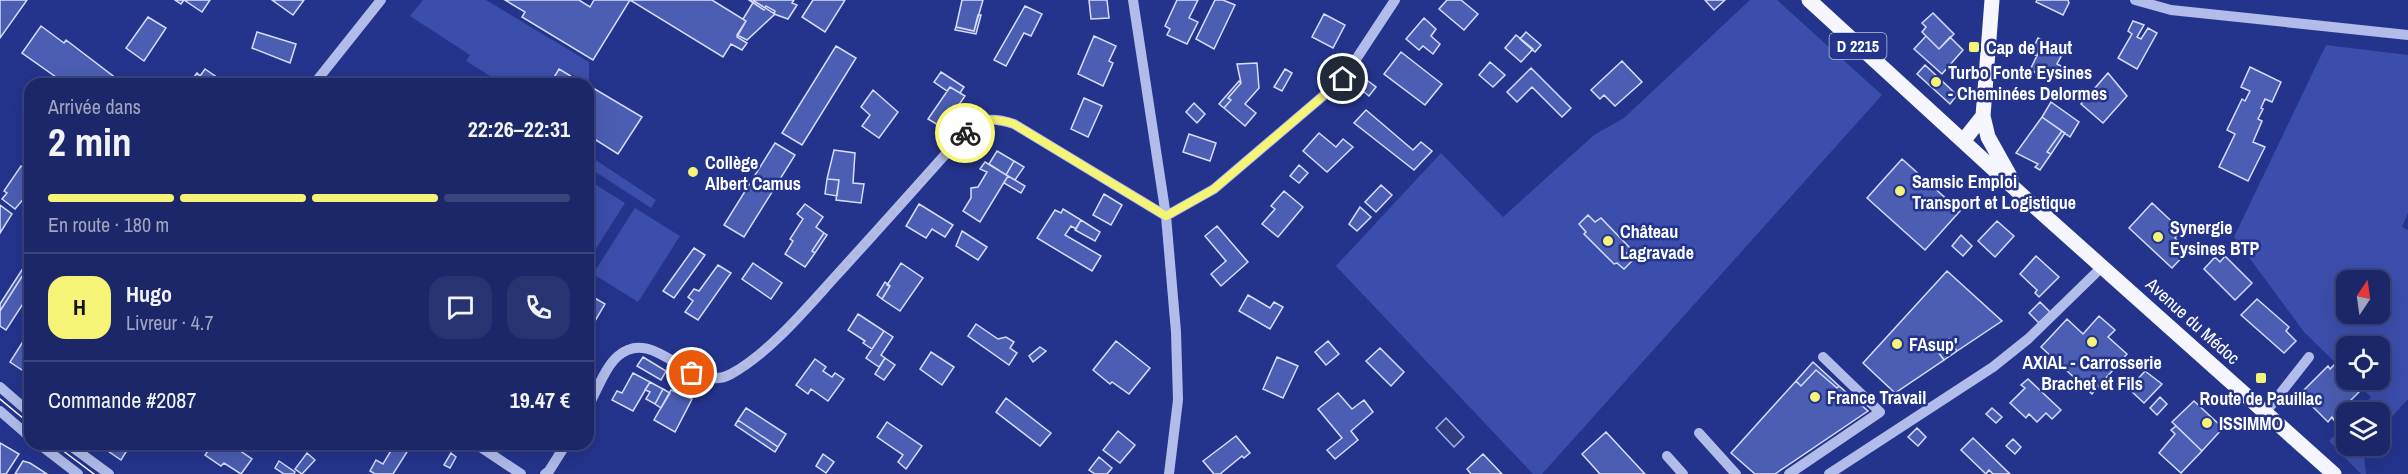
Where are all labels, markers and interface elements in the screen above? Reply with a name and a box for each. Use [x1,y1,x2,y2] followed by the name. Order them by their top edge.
[1830,33,1886,59] road number: D 2215
[1986,35,2072,60] place label: Cap de Haut
[1967,40,1981,54] marker: Cap de Haut
[1317,53,1368,104] pin
[1948,60,2107,106] place label: Turbo Fonte Eysines - Cheminées Delormes
[1326,62,1359,95] icon: home
[1929,75,1943,89] marker: Turbo Fonte Eysines - Cheminées Delormes
[48,93,141,120] text: Arrivée dans
[935,103,995,163] courier
[468,114,570,144] text: 22:26–22:31
[48,116,132,168] text: 2 min
[949,117,982,150] icon: bike
[705,150,801,196] place label: Collège Albert Camus
[686,165,700,179] marker: Collège Albert Camus
[1912,169,2076,215] place label: Samsic Emploi Transport et Logistique
[1893,184,1907,198] marker: Samsic Emploi Transport et Logistique
[48,211,169,238] text: En route · 180 m
[2170,215,2260,261] place label: Synergie Eysines BTP
[1620,219,1694,265] place label: Château Lagravade
[2151,230,2165,244] marker: Synergie Eysines BTP
[1601,234,1615,248] marker: Château Lagravade
[2336,270,2390,324] north arrow
[2336,270,2390,456] map controls
[2140,271,2245,370] street label: Avenue du Médoc
[429,276,492,339] button: chat
[507,276,570,339] button: phone
[126,279,172,309] text: Hugo
[73,292,86,322] text: H
[126,309,214,336] text: Livreur · 4.7
[1909,332,1958,357] place label: FAsup'
[2085,335,2099,349] marker: AXIAL - Carrosserie Brachet et Fils
[2336,336,2390,390] button: locate
[1890,337,1904,351] marker: FAsup'
[666,347,717,398] pin
[2022,350,2162,396] place label: AXIAL - Carrosserie Brachet et Fils
[675,356,708,389] icon: bag
[2254,371,2268,385] marker: Route de Pauillac
[48,385,196,415] text: Commande #2087
[510,385,570,415] text: 19.47 €
[1827,385,1926,410] place label: France Travail
[2199,386,2323,411] place label: Route de Pauillac
[1808,390,1822,404] marker: France Travail
[2336,402,2390,456] button: layers
[2219,411,2283,436] place label: ISSIMMO
[2200,416,2214,430] marker: ISSIMMO

